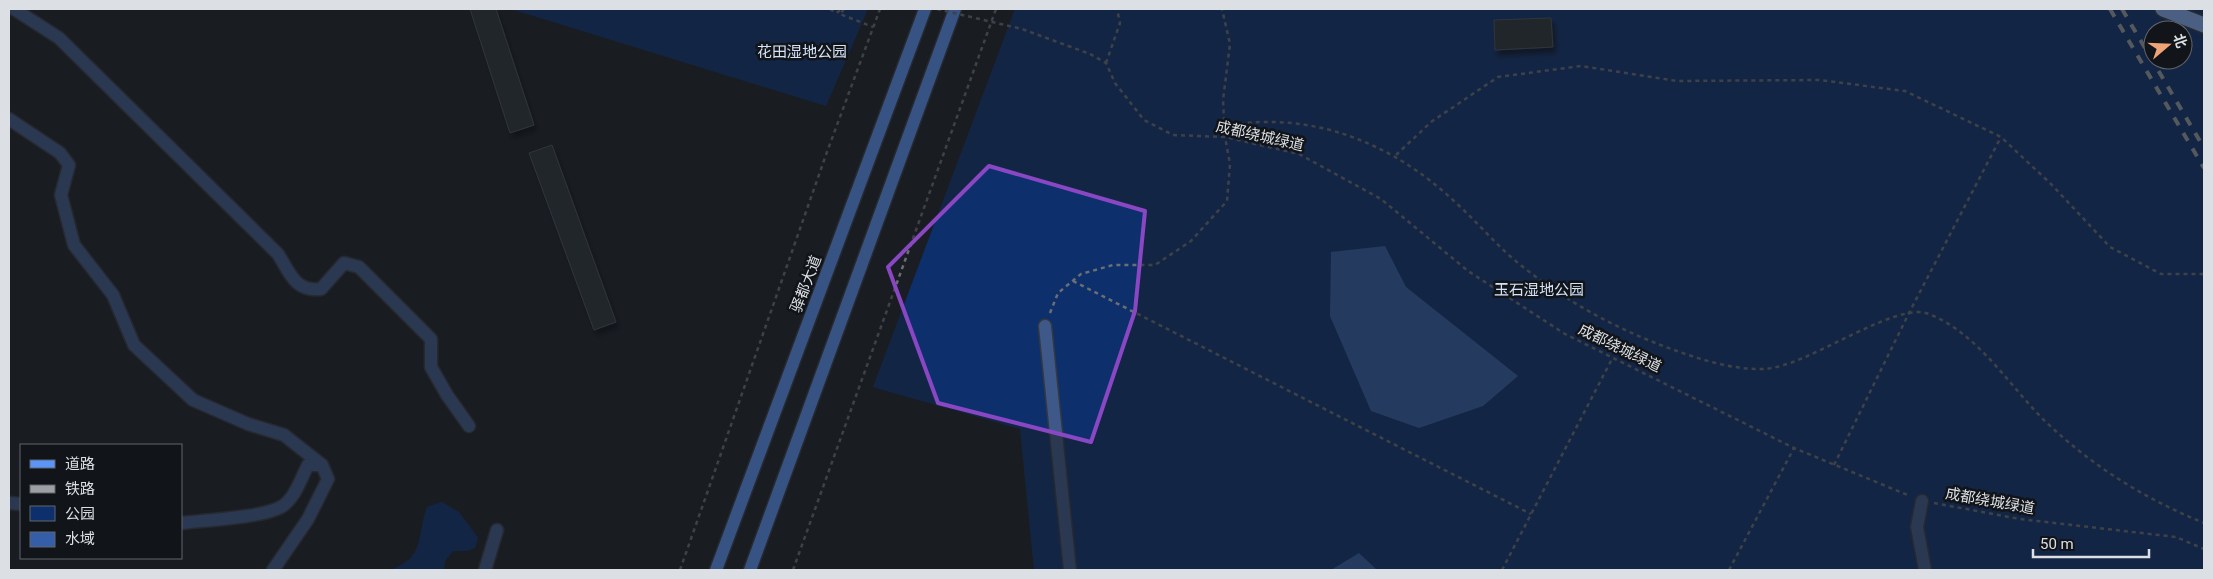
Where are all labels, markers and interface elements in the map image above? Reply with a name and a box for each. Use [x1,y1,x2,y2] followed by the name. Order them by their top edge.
[2143,20,2193,70] north arrow
[2170,32,2190,50] text: 北
[757,43,847,61] park label: 花田湿地公园
[1214,117,1306,155] street label: 成都绕城绿道
[787,253,825,315] street label: 驿都大道
[1494,281,1584,299] park label: 玉石湿地公园
[1576,320,1664,376] street label: 成都绕城绿道
[20,444,182,559] legend
[65,455,95,473] text: 道路
[65,480,95,498] text: 铁路
[1944,484,2036,518] street label: 成都绕城绿道
[65,505,95,523] text: 公园
[2033,526,2149,558] scale bar
[65,530,95,548] text: 水域
[2040,535,2074,553] text: 50 m

